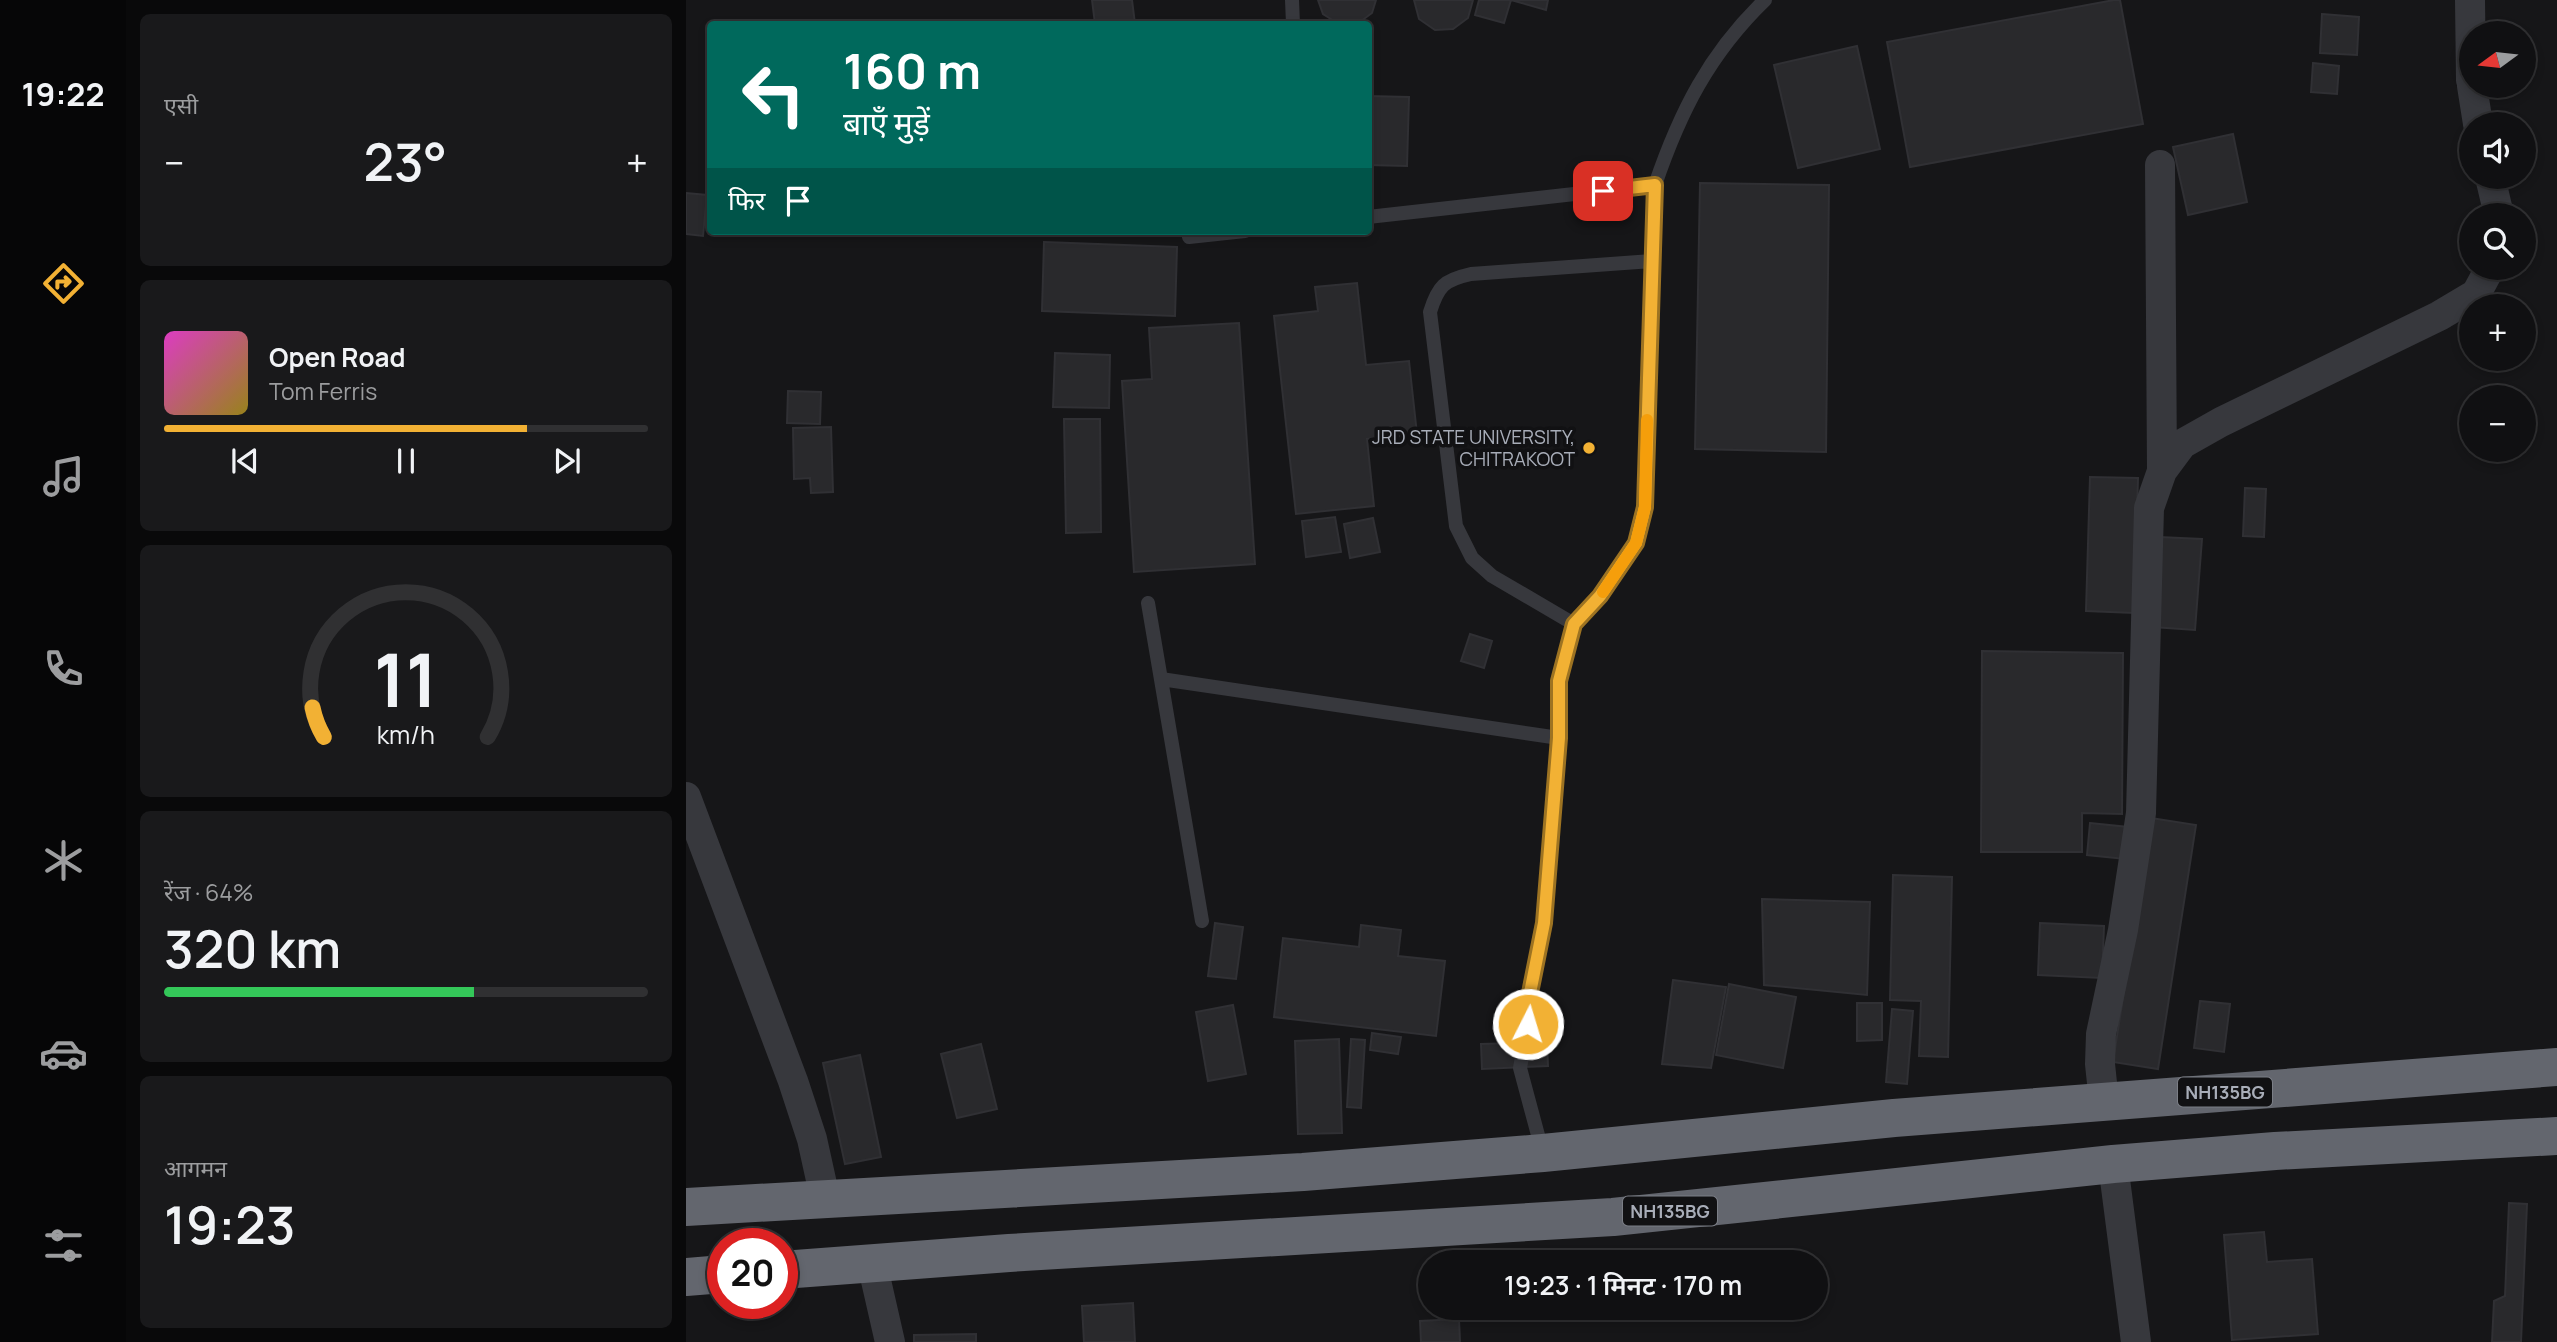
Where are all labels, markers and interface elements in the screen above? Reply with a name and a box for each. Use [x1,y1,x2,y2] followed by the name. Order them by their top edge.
[2459,21,2536,98] north arrow
[2459,21,2536,462] map controls
[843,37,981,104] text: 160 m
[728,49,819,140] icon: left
[22,72,104,116] text: 19:22
[164,89,198,121] text: एसी
[843,101,930,145] text: बाएँ मुड़ें
[2459,112,2536,189] button: sound
[363,126,447,197] text: 23°
[164,136,185,188] text: −
[626,136,648,188] text: +
[1573,161,1633,221] pin
[1584,172,1622,210] icon: arrive
[728,182,765,218] text: फिर
[779,182,817,220] icon: arrive
[2459,203,2536,280] button: search
[39,259,88,308] icon: directions
[2459,294,2536,371] button: +
[269,339,405,375] text: Open Road
[269,375,377,407] text: Tom Ferris
[2459,385,2536,462] button: −
[1372,424,1576,472] place label: JRD STATE UNIVERSITY, CHITRAKOOT
[1581,440,1597,456] marker: JRD STATE UNIVERSITY, CHITRAKOOT
[226,442,264,480] icon: previous
[387,442,425,480] icon: pause
[548,442,586,480] icon: next
[39,452,88,501] icon: music
[374,629,438,729] text: 11
[39,644,88,693] icon: phone
[377,717,435,752] text: km/h
[39,836,88,885] icon: climate
[164,876,253,908] text: रेंज · 64%
[164,913,341,984] text: 320 km
[1491,987,1565,1061] position arrow
[39,1029,88,1078] icon: car
[2178,1078,2272,1106] road number: NH135BG
[164,1152,227,1184] text: आगमन
[164,1189,296,1260] text: 19:23
[1623,1196,1717,1226] road number: NH135BG
[39,1221,88,1270] icon: filters
[707,1228,798,1319] speed limit sign: 20
[1504,1267,1742,1303] text: 19:23 · 1 मिनट · 170 m

